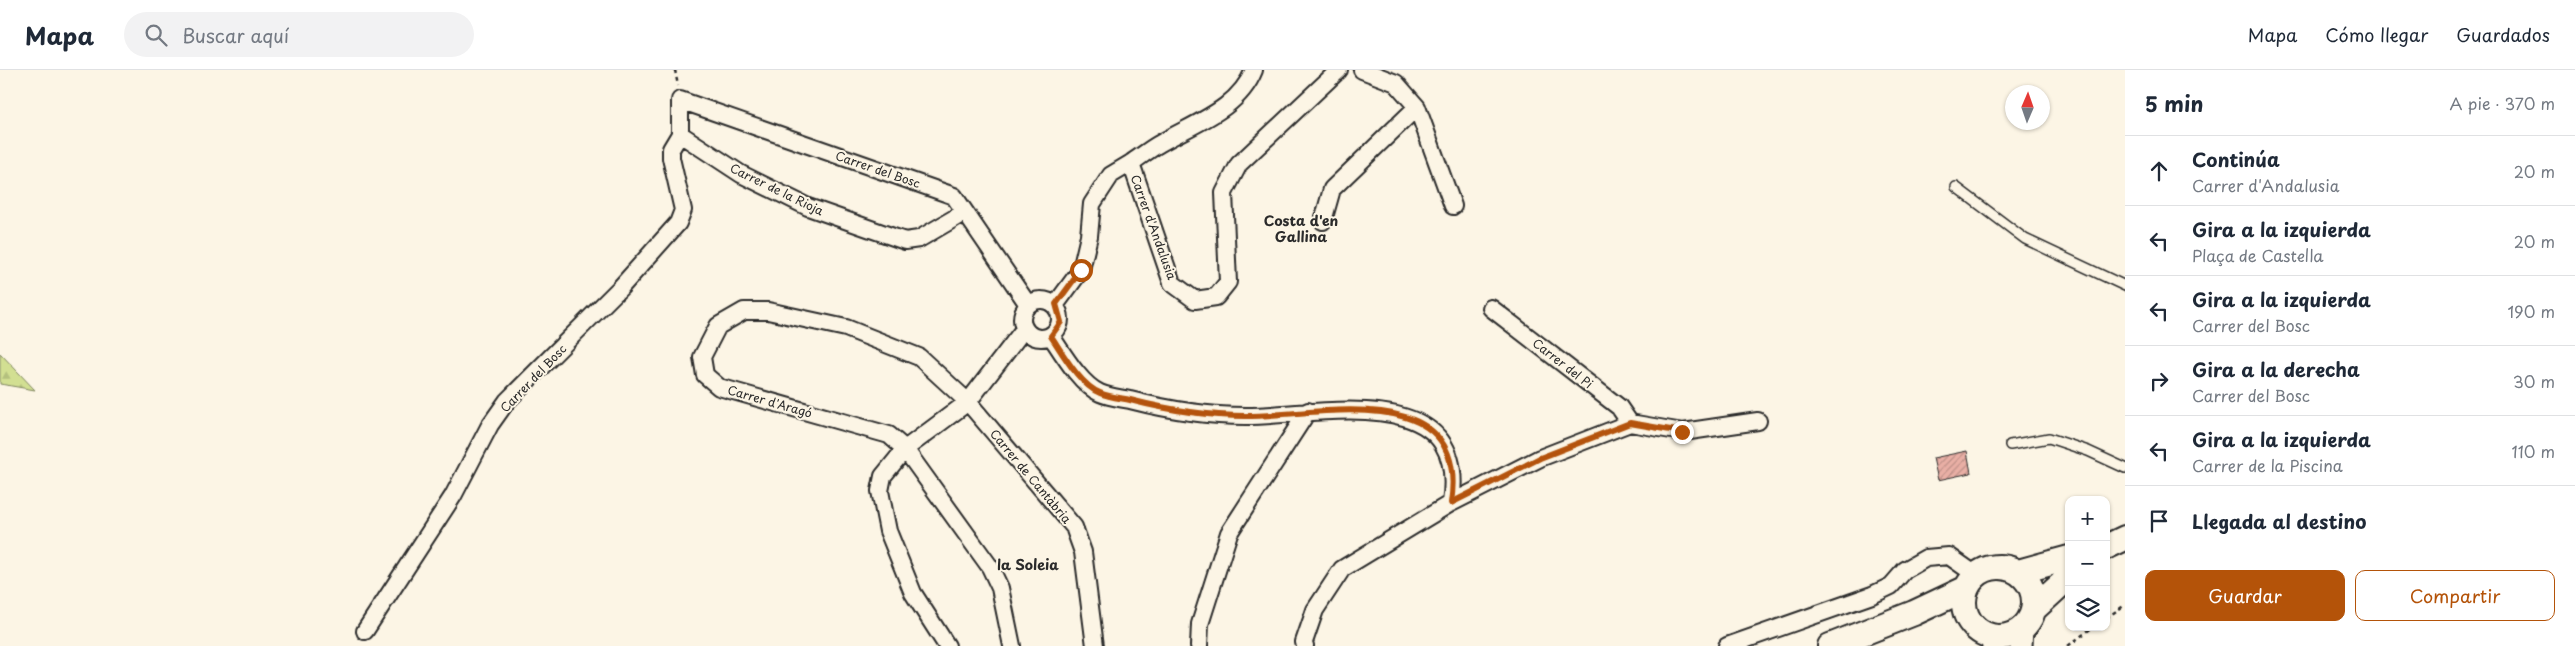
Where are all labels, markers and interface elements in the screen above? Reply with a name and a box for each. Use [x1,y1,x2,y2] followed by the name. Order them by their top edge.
[124,12,474,57] search box
[25,17,94,53] text: Mapa
[142,21,170,49] icon: search
[182,21,289,49] text: Buscar aquí
[2248,21,2297,48] text: Mapa
[2325,21,2428,48] text: Cómo llegar
[2456,21,2550,48] text: Guardados
[2005,85,2050,130] north arrow
[2145,87,2203,119] text: 5 min
[2450,91,2555,115] text: A pie · 370 m
[2192,145,2280,173] text: Continúa
[833,146,923,192] street label: Carrer del Bosc
[2145,157,2173,185] icon: ahead
[727,159,827,220] street label: Carrer de la Rioja
[2514,159,2555,183] text: 20 m
[1127,172,1182,283] street label: Carrer d'Andalusia
[2192,173,2339,197] text: Carrer d'Andalusia
[1264,210,1338,247] district label: Costa d'en Gallina
[2192,215,2371,243] text: Gira a la izquierda
[2145,227,2173,255] icon: left
[2514,229,2555,253] text: 20 m
[2192,243,2324,267] text: Plaça de Castella
[1070,259,1093,282] route start
[2192,285,2371,313] text: Gira a la izquierda
[2145,297,2173,325] icon: left
[2507,299,2555,323] text: 190 m
[2192,313,2310,337] text: Carrer del Bosc
[1529,334,1597,392] street label: Carrer del Pi
[496,340,570,416] street label: Carrer del Bosc
[2192,355,2360,383] text: Gira a la derecha
[2145,367,2173,395] icon: right
[2513,369,2555,393] text: 30 m
[726,380,815,422] street label: Carrer d'Aragó
[2192,383,2310,407] text: Carrer del Bosc
[1671,421,1694,444] route end
[986,425,1076,527] street label: Carrer de Cantàbria
[2192,425,2371,453] text: Gira a la izquierda
[2145,437,2173,465] icon: left
[2512,439,2555,463] text: 110 m
[2192,453,2343,477] text: Carrer de la Piscina
[2065,496,2110,631] map controls
[2065,496,2110,541] button: +
[2145,507,2173,535] icon: arrive
[2192,507,2366,535] text: Llegada al destino
[2065,541,2110,586] button: −
[997,554,1059,575] district label: la Soleia
[2145,570,2345,621] button: Guardar
[2355,570,2555,621] button: Compartir
[2065,586,2110,631] button: layers

